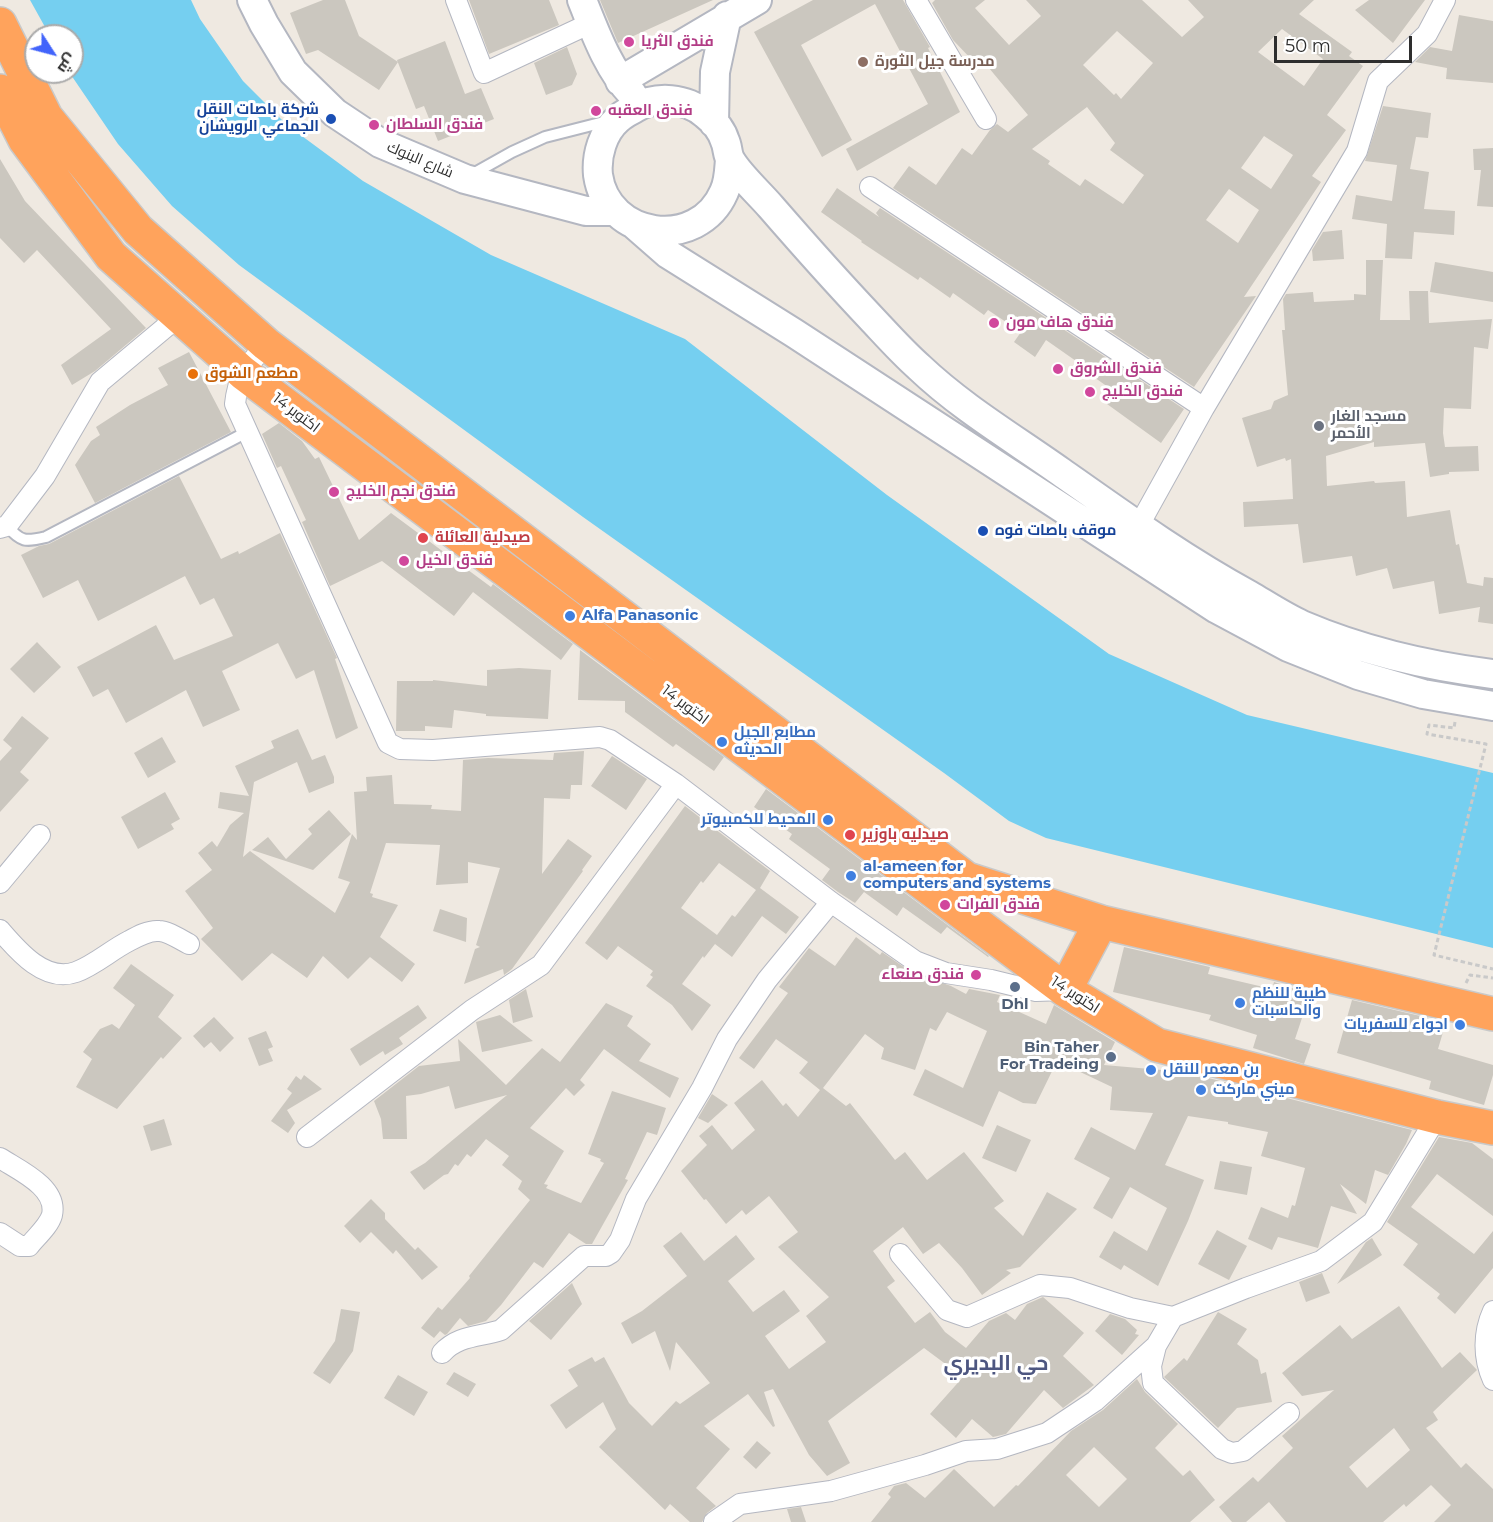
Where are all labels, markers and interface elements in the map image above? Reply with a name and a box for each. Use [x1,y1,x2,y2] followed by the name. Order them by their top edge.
[24,24,84,84] north arrow
[1277,24,1415,62] scale bar
[641,33,714,51] place label: فندق الثريا
[622,35,636,49] marker: فندق الثريا
[1285,35,1331,57] text: 50 m
[54,50,81,78] text: ش
[875,53,995,71] place label: مدرسة جيل الثورة
[856,55,870,69] marker: مدرسة جيل الثورة
[197,101,319,136] place label: شركة باصات النقل الجماعي الرويشان
[608,102,693,120] place label: فندق العقبه
[589,104,603,118] marker: فندق العقبه
[324,112,338,126] marker: شركة باصات النقل الجماعي الرويشان
[386,116,483,134] place label: فندق السلطان
[367,118,381,132] marker: فندق السلطان
[384,138,456,182] street label: شارع البنوك
[1006,314,1114,332] place label: فندق هاف مون
[987,316,1001,330] marker: فندق هاف مون
[1070,360,1162,378] place label: فندق الشروق
[1051,362,1065,376] marker: فندق الشروق
[205,365,298,383] place label: مطعم الشوق
[186,367,200,381] marker: مطعم الشوق
[1102,383,1183,401] place label: فندق الخليج
[1083,385,1097,399] marker: فندق الخليج
[269,389,323,437] street label: 14 اكتوبر
[1331,408,1406,443] place label: مسجد الغار الأحمر
[1312,419,1326,433] marker: مسجد الغار الأحمر
[346,483,456,501] place label: فندق نجم الخليج
[327,485,341,499] marker: فندق نجم الخليج
[995,522,1116,540] place label: موقف باصات فوه
[976,524,990,538] marker: موقف باصات فوه
[435,529,531,547] place label: صيدلية العائلة
[416,531,430,545] marker: صيدلية العائلة
[416,552,493,570] place label: فندق الخيل
[397,554,411,568] marker: فندق الخيل
[582,607,698,625] place label: Alfa Panasonic
[563,609,577,623] marker: Alfa Panasonic
[658,681,712,729] street label: 14 اكتوبر
[734,724,816,759] place label: مطابع الجيل الحديثه
[715,735,729,749] marker: مطابع الجيل الحديثه
[701,811,816,829] place label: المحيط للكمبيوتر
[821,813,835,827] marker: المحيط للكمبيوتر
[862,826,949,844] place label: صيدليه باوزير
[843,828,857,842] marker: صيدليه باوزير
[863,858,1051,893] place label: al-ameen for computers and systems
[844,869,858,883] marker: al-ameen for computers and systems
[957,896,1040,914] place label: فندق الفرات
[938,898,952,912] marker: فندق الفرات
[882,966,964,984] place label: فندق صنعاء
[969,968,983,982] marker: فندق صنعاء
[1047,973,1103,1017] street label: 14 اكتوبر
[1008,980,1022,994] marker: Dhl
[1252,985,1327,1020] place label: طيبة للنظم والحاسبات
[1001,996,1029,1014] place label: Dhl
[1233,996,1247,1010] marker: طيبة للنظم والحاسبات
[1344,1016,1448,1034] place label: اجواء للسفريات
[1453,1018,1467,1032] marker: اجواء للسفريات
[1000,1039,1099,1074] place label: Bin Taher For Tradeing
[1104,1050,1118,1064] marker: Bin Taher For Tradeing
[1163,1061,1259,1079] place label: بن معمر للنقل
[1144,1063,1158,1077] marker: بن معمر للنقل
[1213,1081,1295,1099] place label: ميني ماركت
[1194,1083,1208,1097] marker: ميني ماركت
[944,1351,1048,1377] district label: حي البديري

